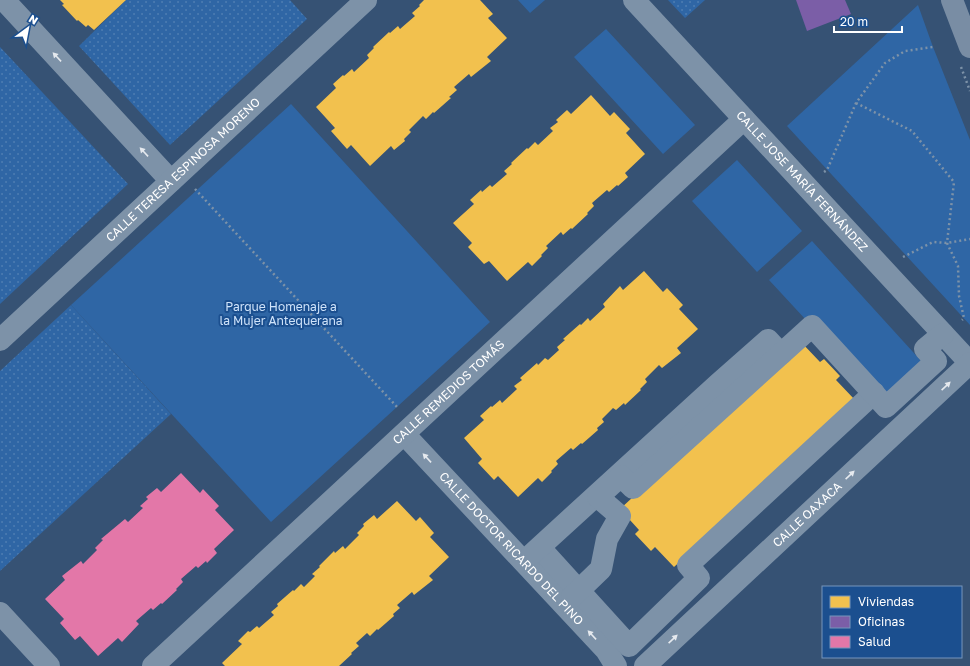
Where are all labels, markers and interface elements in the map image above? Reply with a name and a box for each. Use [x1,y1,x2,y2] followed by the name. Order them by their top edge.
[8,8,48,48] north arrow
[834,8,902,34] scale bar
[27,11,41,27] text: N
[840,14,868,29] text: 20 m
[52,52,61,62] one-way arrow
[103,94,263,245] street label: CALLE TERESA ESPINOSA MORENO
[733,107,871,255] street label: CALLE JOSE MARÍA FERNÁNDEZ
[140,147,149,158] one-way arrow
[219,299,343,328] park label: Parque Homenaje a la Mujer Antequerana
[389,336,508,447] street label: CALLE REMEDIOS TOMÁS
[941,382,950,391] one-way arrow
[422,453,432,463] one-way arrow
[436,469,587,628] street label: CALLE DOCTOR RICARDO DEL PINO
[845,470,855,479] one-way arrow
[769,478,845,550] street label: CALLE OAXACA
[822,586,962,658] legend
[858,594,914,609] text: Viviendas
[858,614,905,629] text: Oficinas
[587,630,597,640] one-way arrow
[858,634,891,649] text: Salud
[668,635,678,644] one-way arrow

